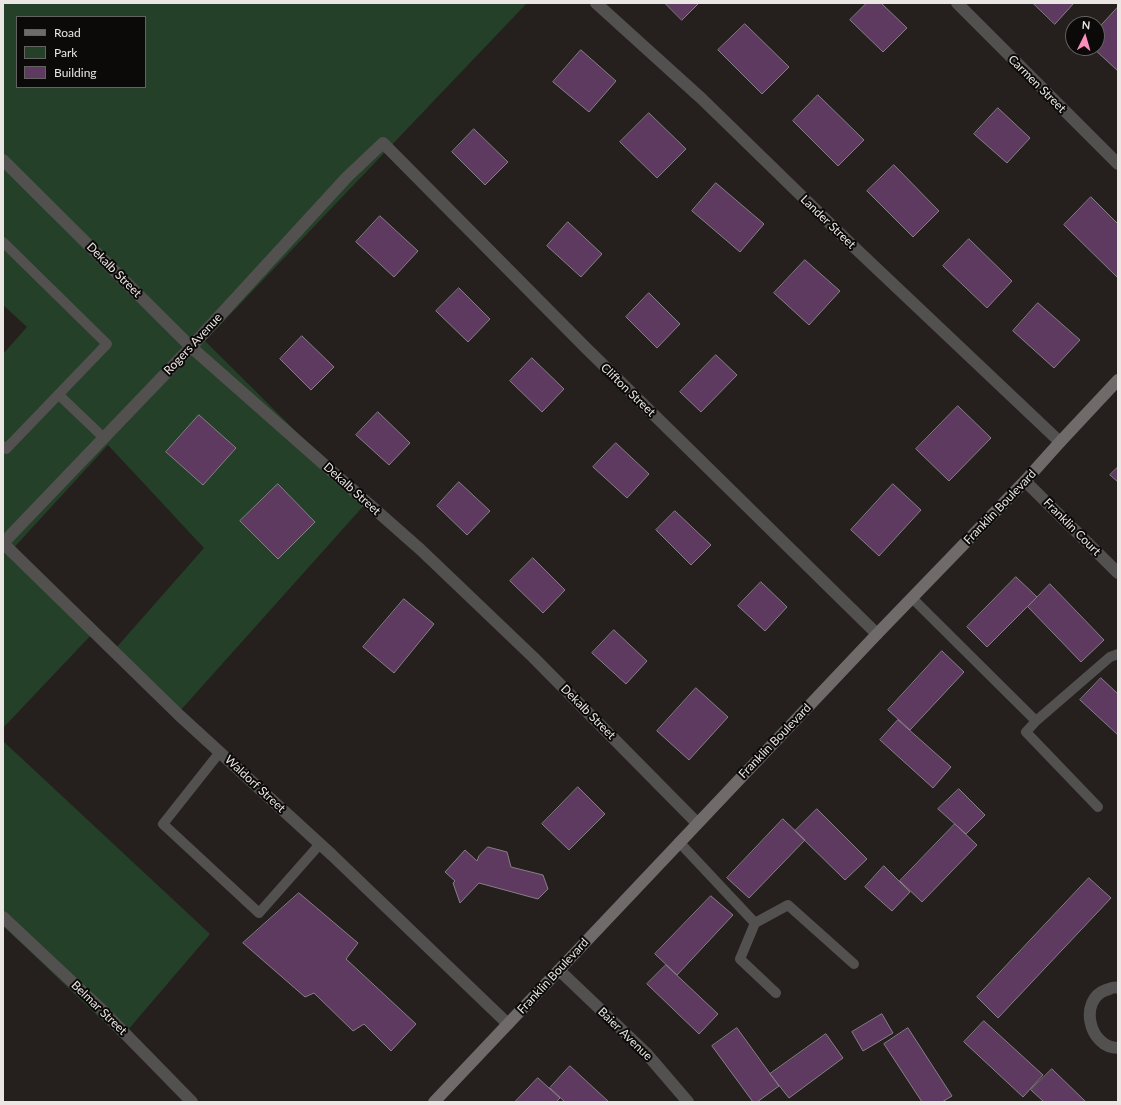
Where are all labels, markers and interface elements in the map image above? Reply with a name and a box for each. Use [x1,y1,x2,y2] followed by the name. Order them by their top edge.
[16,16,146,88] legend
[1065,16,1105,56] north arrow
[1081,18,1091,31] text: N
[54,25,81,40] text: Road
[54,45,77,60] text: Park
[1005,52,1069,116] street label: Carmen Street
[54,65,97,80] text: Building
[797,192,859,252] street label: Lander Street
[84,240,144,300] street label: Dekalb Street
[161,310,225,378] street label: Rogers Avenue
[598,360,658,420] street label: Clifton Street
[321,460,383,518] street label: Dekalb Street
[961,467,1039,547] street label: Franklin Boulevard
[1040,495,1104,559] street label: Franklin Court
[558,682,618,742] street label: Dekalb Street
[736,701,814,781] street label: Franklin Boulevard
[222,752,288,816] street label: Waldorf Street
[514,935,592,1017] street label: Franklin Boulevard
[68,978,130,1038] street label: Belmar Street
[595,1005,655,1063] street label: Baier Avenue

